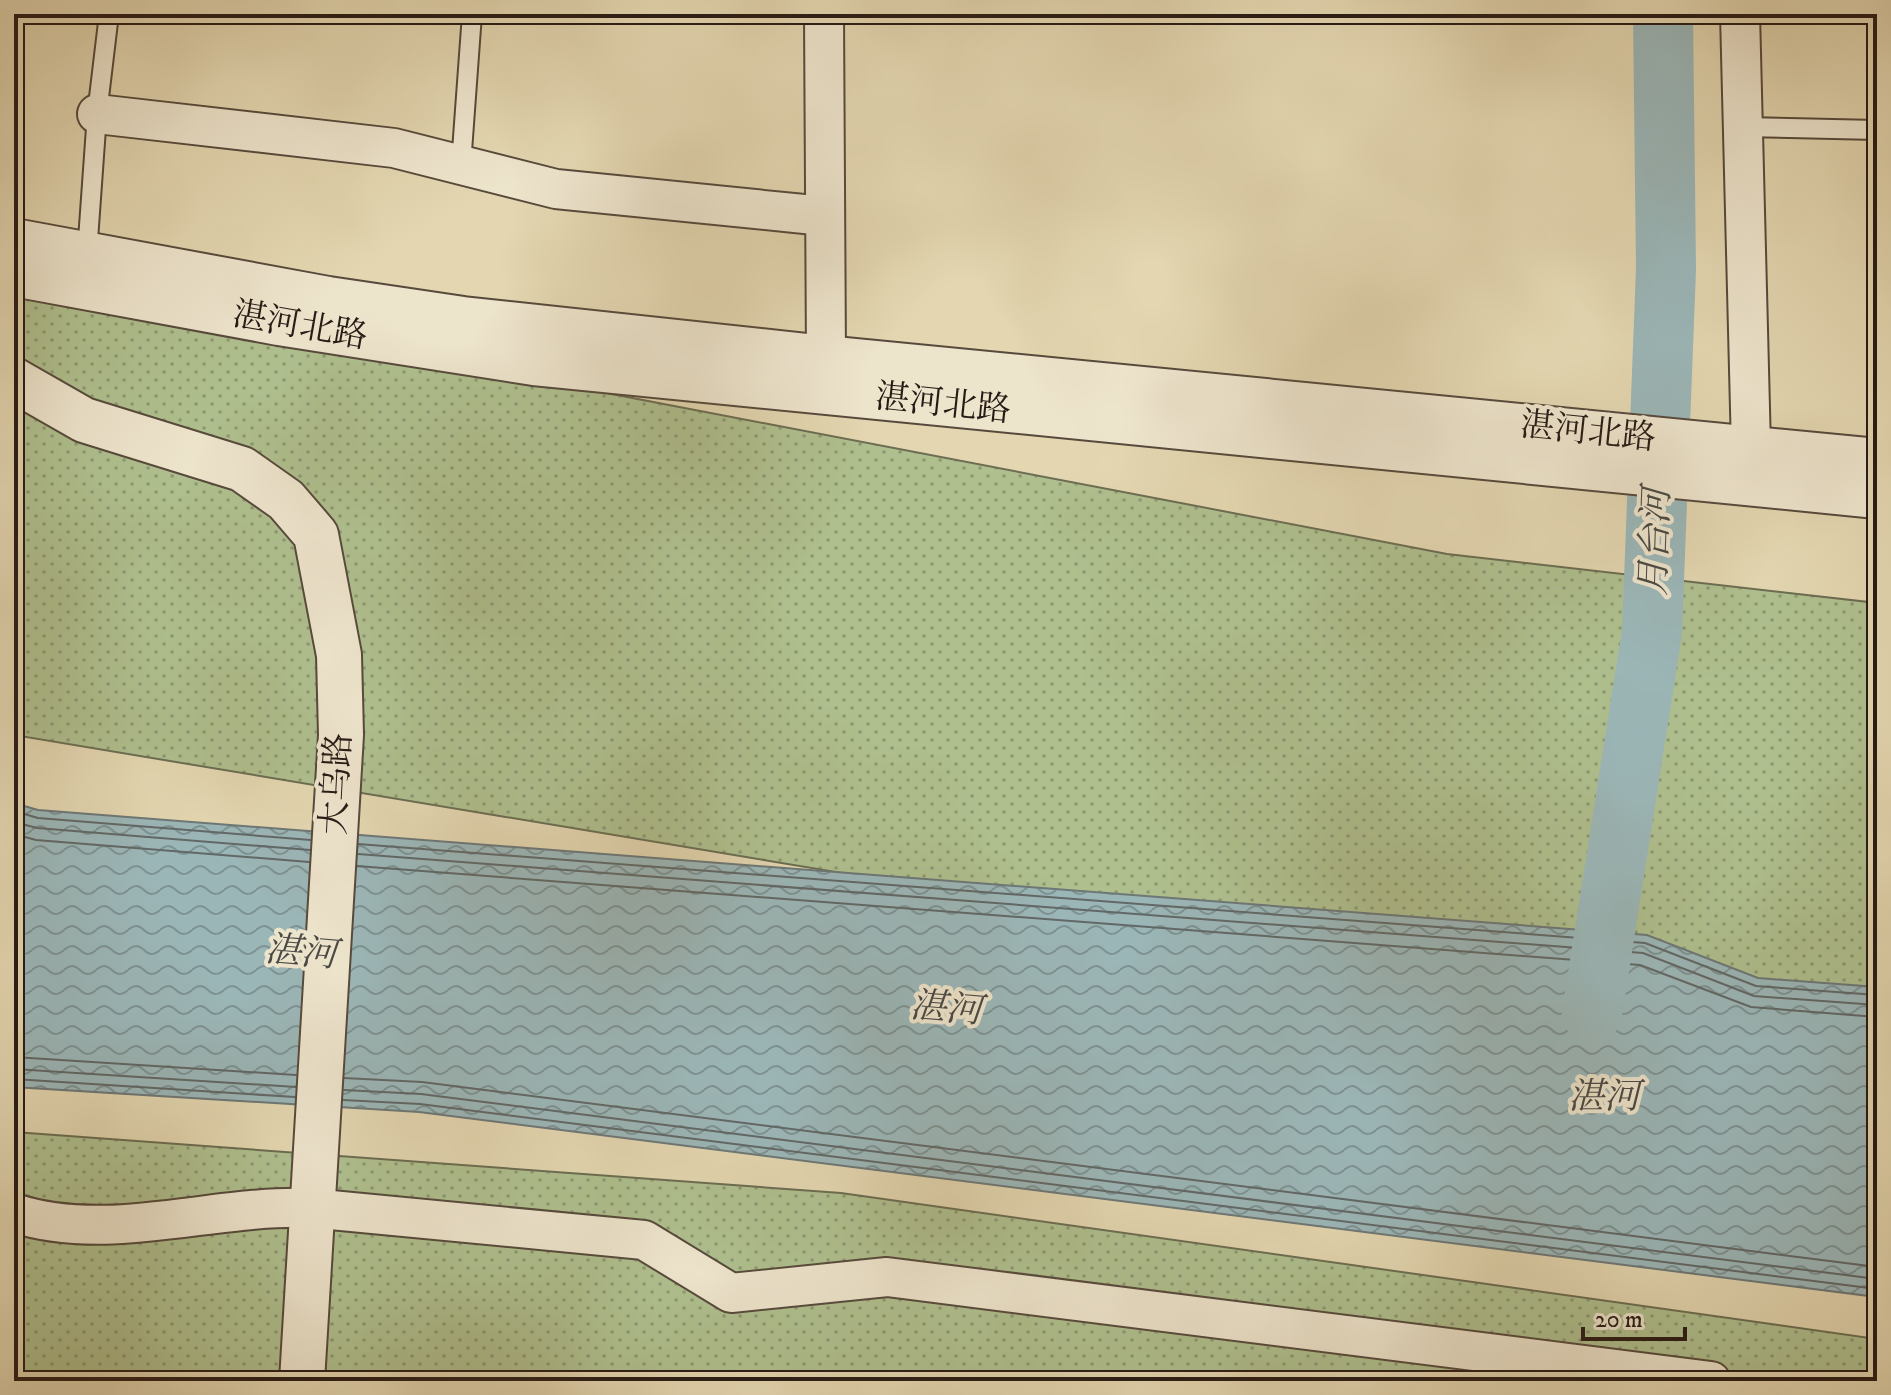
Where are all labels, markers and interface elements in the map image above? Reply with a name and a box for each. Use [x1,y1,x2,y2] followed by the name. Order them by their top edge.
[229,294,371,358] street label: 湛河北路
[873,376,1013,432] street label: 湛河北路
[1518,404,1658,460] street label: 湛河北路
[1632,481,1681,597] water label: 月台河
[313,732,361,836] street label: 大乌路
[263,927,345,979] water label: 湛河
[908,983,990,1035] water label: 湛河
[1568,1075,1646,1120] water label: 湛河
[1583,1291,1685,1341] scale bar
[1595,1305,1643,1335] text: 20 m

